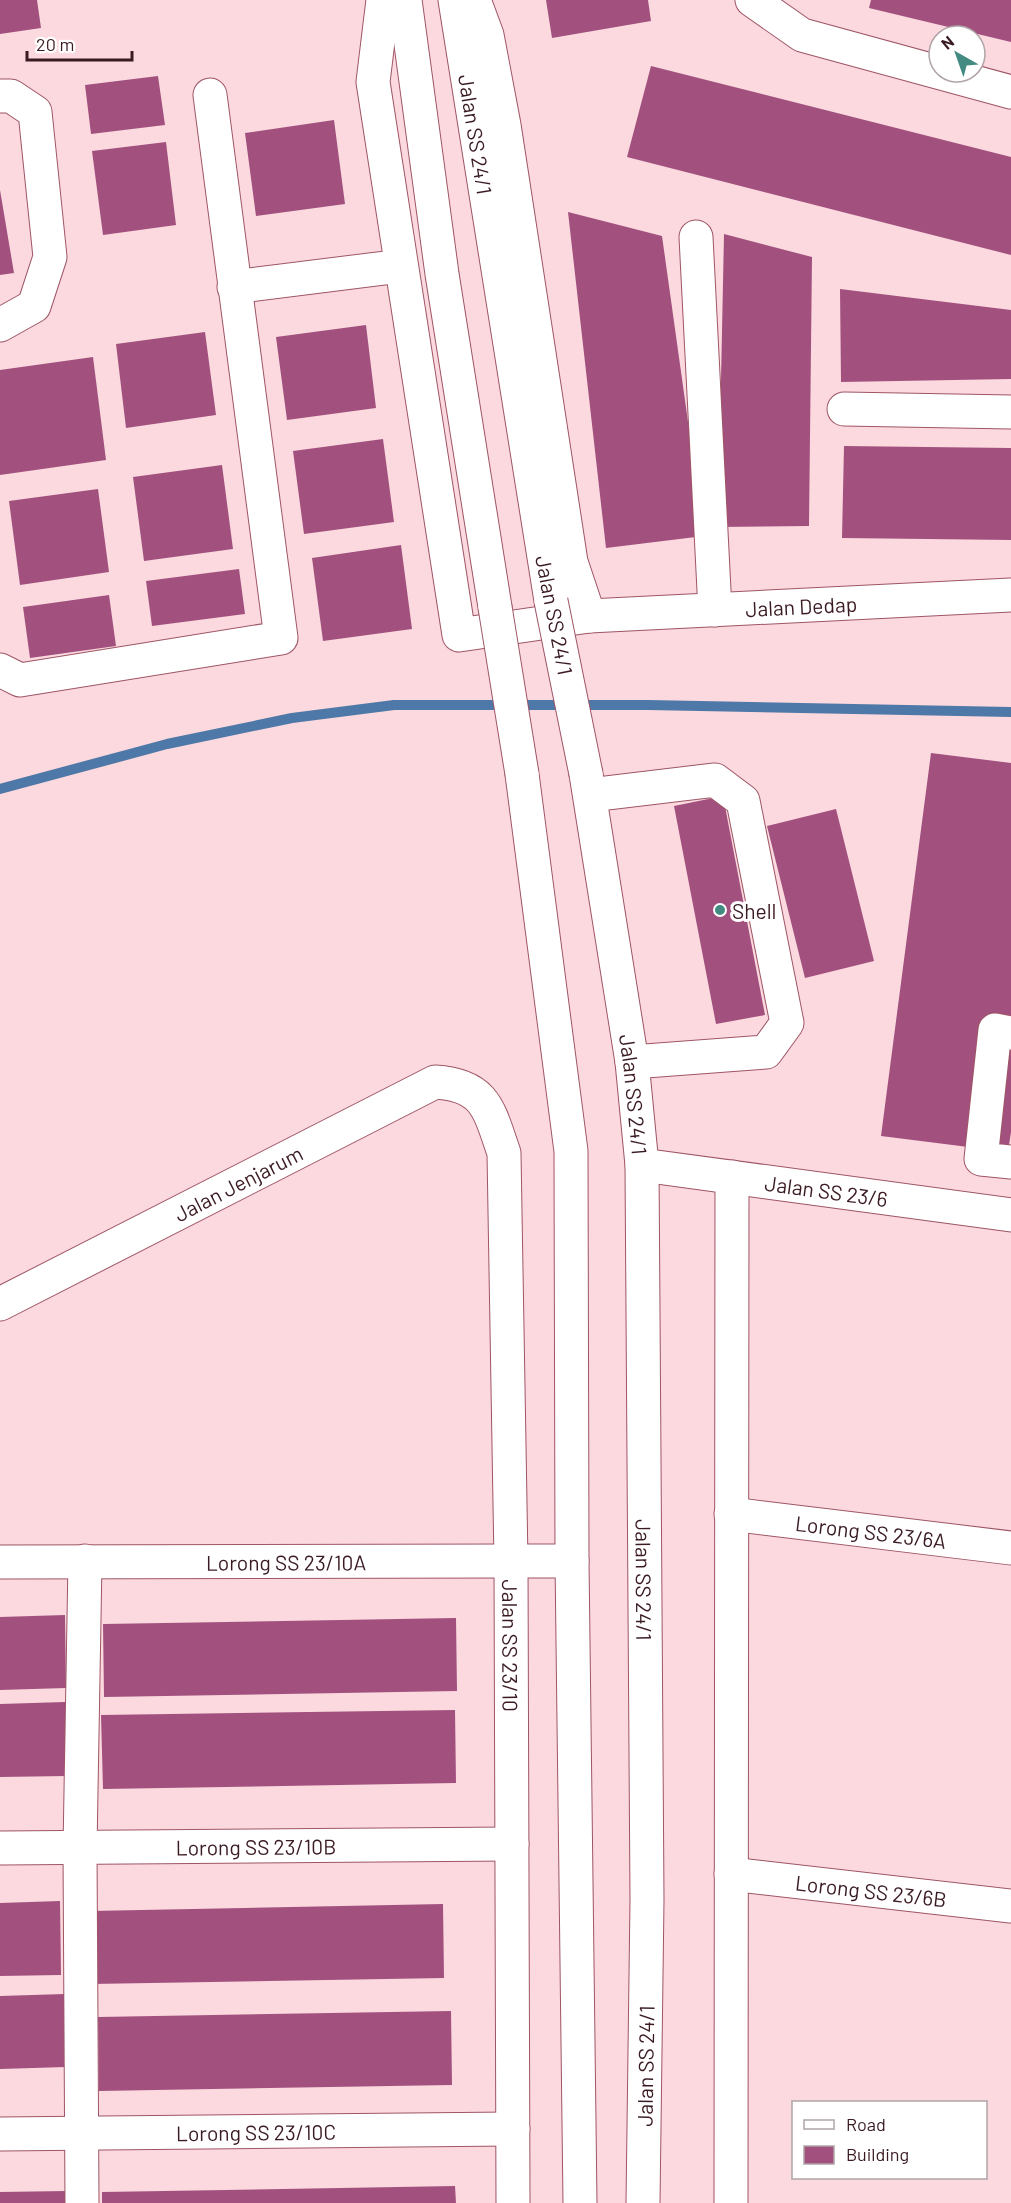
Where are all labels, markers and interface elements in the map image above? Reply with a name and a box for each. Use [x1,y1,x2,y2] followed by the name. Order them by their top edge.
[27,24,132,62] scale bar
[927,24,987,84] north arrow
[937,31,957,53] text: N
[36,33,74,55] text: 20 m
[455,72,498,196] street label: Jalan SS 24/1
[531,553,579,677] street label: Jalan SS 24/1
[745,590,858,621] street label: Jalan Dedap
[732,898,776,923] place label: Shell
[713,903,727,917] marker: Shell
[615,1032,653,1156] street label: Jalan SS 24/1
[169,1139,306,1226] street label: Jalan Jenjarum
[763,1169,889,1211] street label: Jalan SS 23/6
[794,1509,948,1553] street label: Lorong SS 23/6A
[632,1519,658,1641] street label: Jalan SS 24/1
[206,1549,366,1574] street label: Lorong SS 23/10A
[499,1580,524,1712] street label: Jalan SS 23/10
[176,1833,336,1859] street label: Lorong SS 23/10B
[794,1869,948,1911] street label: Lorong SS 23/6B
[631,2005,659,2127] street label: Jalan SS 24/1
[792,2101,987,2179] legend
[846,2113,886,2135] text: Road
[176,2118,336,2145] street label: Lorong SS 23/10C
[846,2143,909,2165] text: Building

